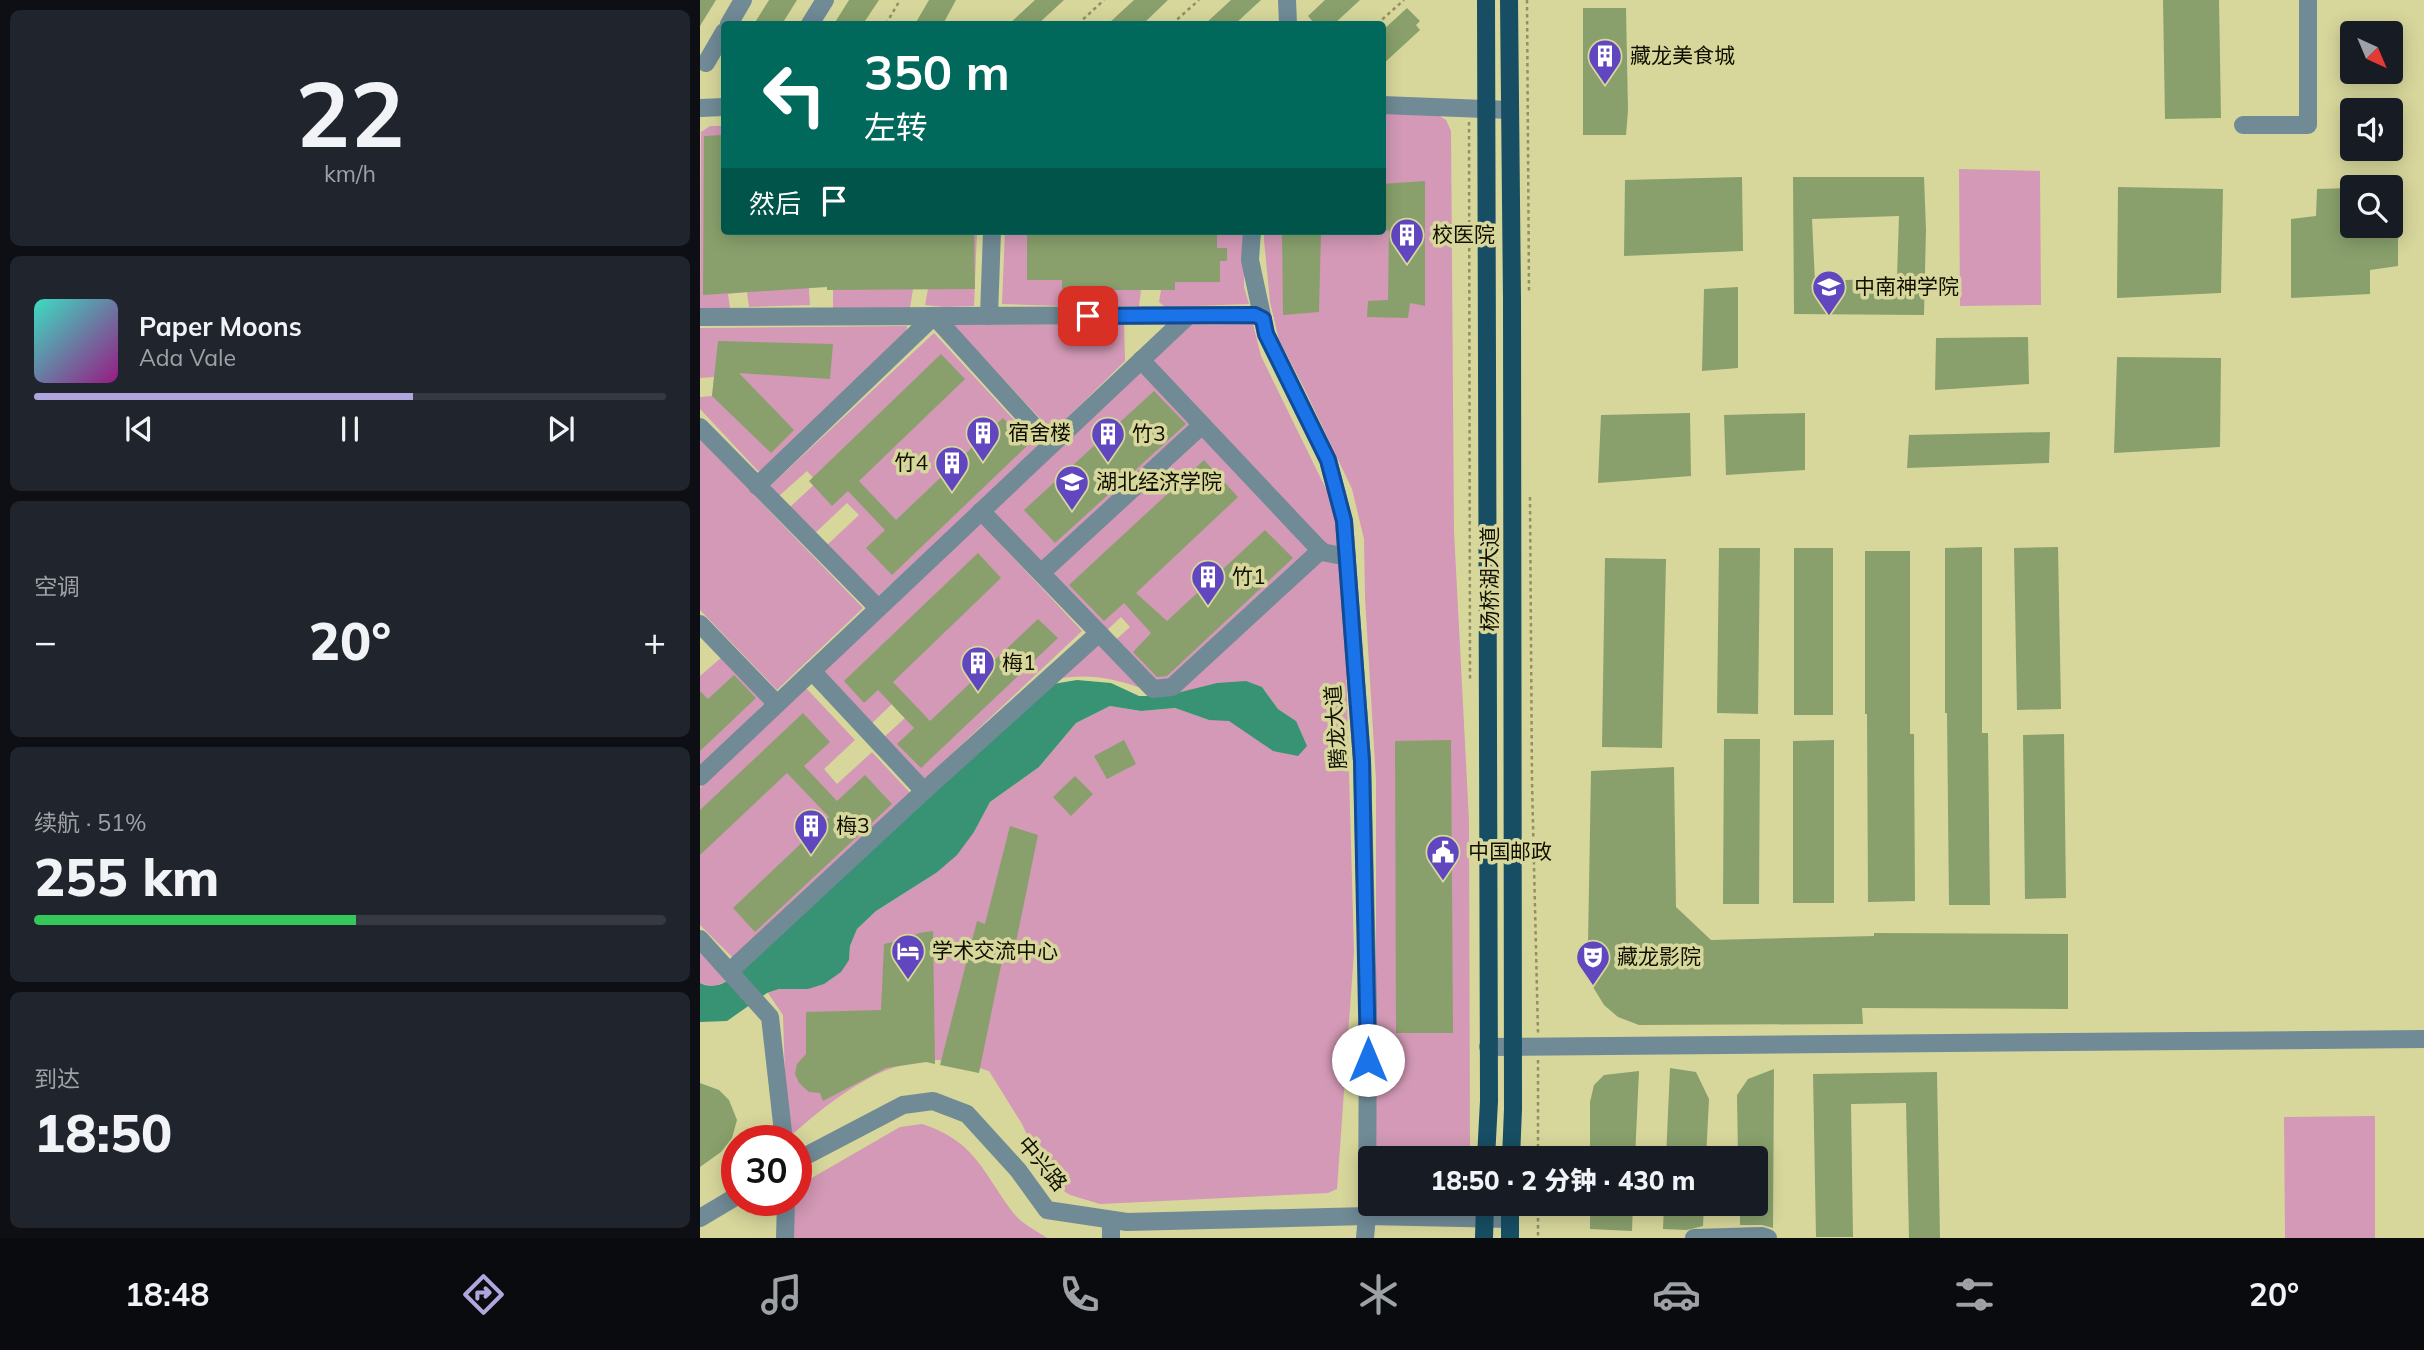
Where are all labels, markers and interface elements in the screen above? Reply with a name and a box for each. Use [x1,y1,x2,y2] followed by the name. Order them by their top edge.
[2340,21,2403,84] north arrow
[2340,21,2403,238] map controls
[1586,37,1624,86] building icon: 藏龙美食城
[864,41,1010,102] text: 350 m
[1630,42,1735,68] place label: 藏龙美食城
[749,49,840,140] icon: left
[295,56,405,170] text: 22
[2340,98,2403,161] button: sound
[864,107,928,147] text: 左转
[324,159,376,188] text: km/h
[2340,175,2403,238] button: search
[815,182,853,220] icon: arrive
[749,187,801,220] text: 然后
[1388,216,1426,265] building icon: 校医院
[1432,221,1495,247] place label: 校医院
[1810,268,1848,317] school or university icon: 中南神学院
[1854,273,1959,299] place label: 中南神学院
[1058,286,1118,346] pin
[1069,297,1107,335] icon: arrive
[139,310,302,343] text: Paper Moons
[139,343,236,372] text: Ada Vale
[120,410,158,448] icon: previous
[331,410,369,448] icon: pause
[542,410,580,448] icon: next
[964,414,1002,463] building icon: 宿舍楼
[1089,415,1127,464] building icon: 竹3
[1008,419,1071,445] place label: 宿舍楼
[1132,420,1166,446] place label: 竹3
[933,444,971,493] building icon: 竹4
[894,449,928,475] place label: 竹4
[1053,463,1091,512] school or university icon: 湖北经济学院
[1096,468,1222,494] place label: 湖北经济学院
[1476,527,1502,632] street label: 杨桥湖大道
[1189,558,1227,607] building icon: 竹1
[1232,563,1266,589] place label: 竹1
[34,572,80,601] text: 空调
[309,608,391,673] text: 20°
[34,617,57,665] text: −
[643,617,666,665] text: +
[959,644,997,693] building icon: 梅1
[1002,649,1036,675] place label: 梅1
[1319,684,1351,770] street label: 腾龙大道
[792,807,830,856] building icon: 梅3
[34,808,146,837] text: 续航 · 51%
[836,812,870,838] place label: 梅3
[1424,833,1462,882] public building icon: 中国邮政
[1468,838,1552,864] place label: 中国邮政
[34,844,219,909] text: 255 km
[889,932,927,981] hotel icon: 学术交流中心
[932,937,1058,963] place label: 学术交流中心
[1574,938,1612,987] theatre icon: 藏龙影院
[1617,943,1701,969] place label: 藏龙影院
[1331,1023,1405,1097] position arrow
[34,1064,80,1093] text: 到达
[34,1100,172,1165] text: 18:50
[721,1125,812,1216] speed limit sign: 30
[1013,1131,1073,1196] street label: 中兴路
[1431,1164,1695,1197] text: 18:50 · 2 分钟 · 430 m
[459,1270,508,1319] icon: directions
[757,1270,806,1319] icon: music
[1055,1270,1104,1319] icon: phone
[1354,1270,1403,1319] icon: climate
[1652,1270,1701,1319] icon: car
[1950,1270,1999,1319] icon: filters
[125,1274,209,1314] text: 18:48
[2249,1274,2299,1314] text: 20°

